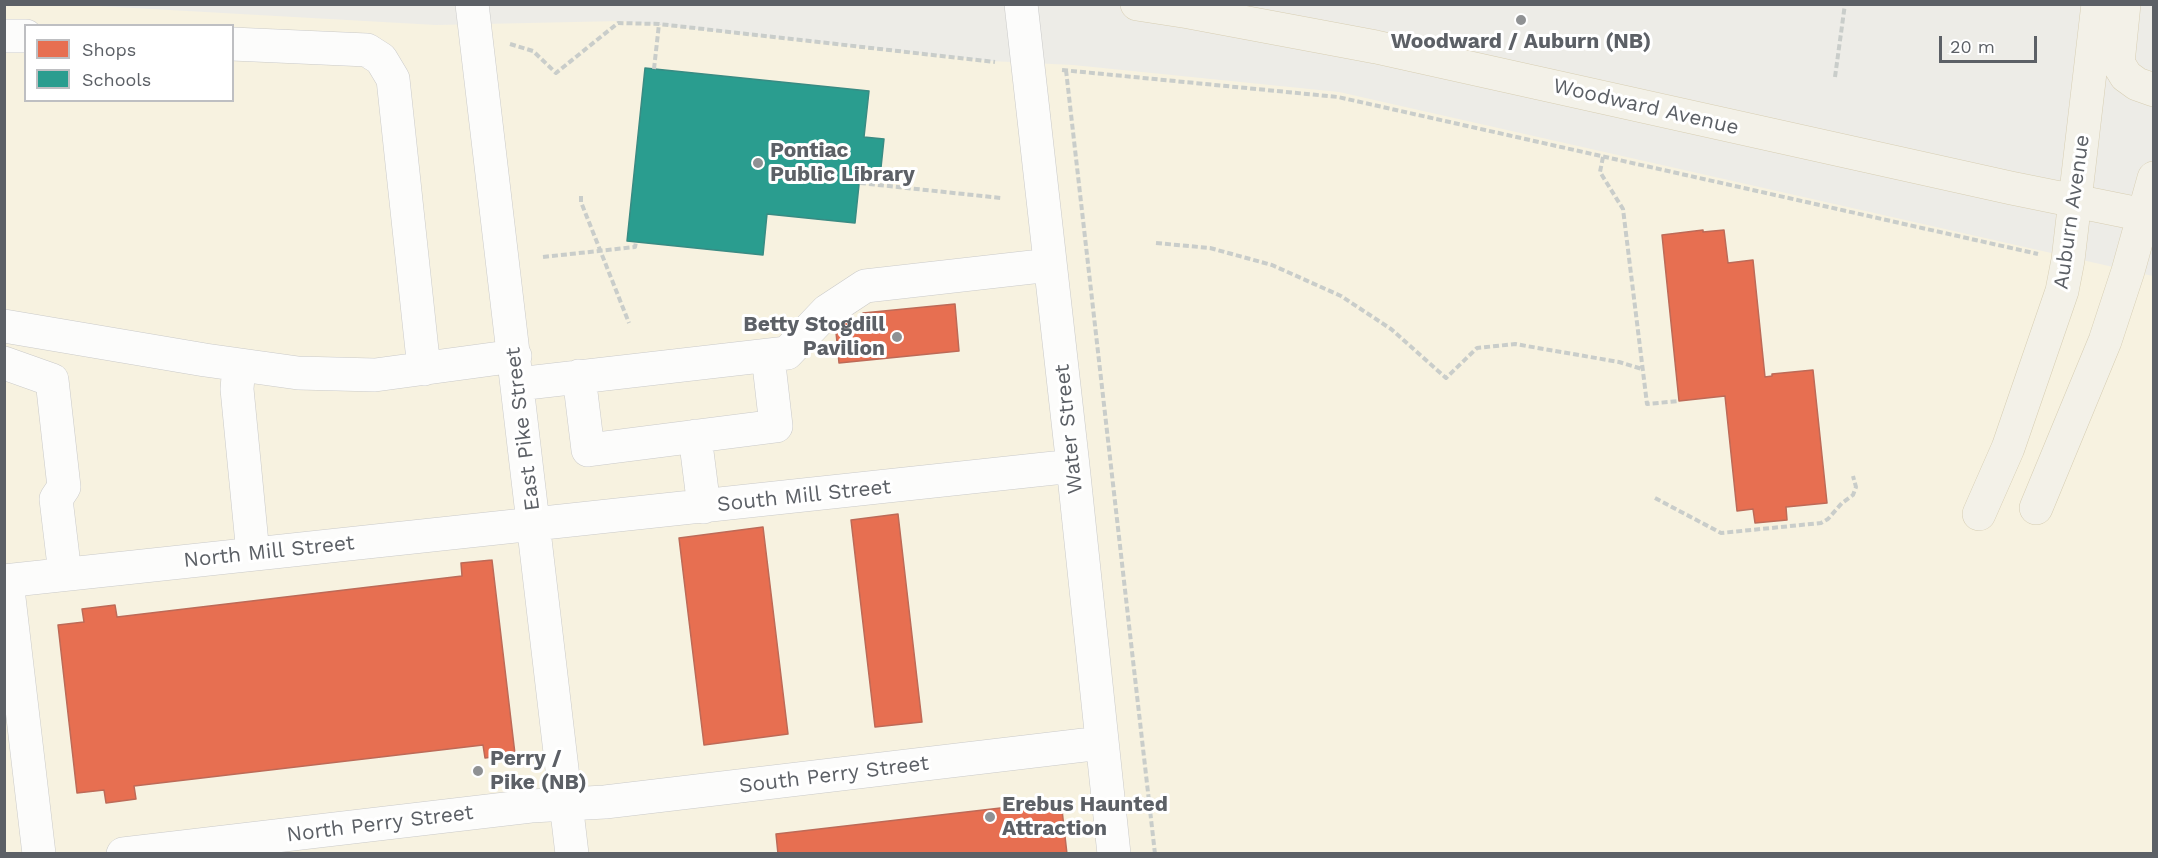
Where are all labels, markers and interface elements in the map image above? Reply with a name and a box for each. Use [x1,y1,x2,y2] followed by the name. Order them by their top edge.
[1514,13,1528,27] marker: Woodward / Auburn (NB)
[24,24,234,102] legend
[1942,24,2040,62] scale bar
[1391,29,1651,55] place label: Woodward / Auburn (NB)
[1950,36,1995,57] text: 20 m
[82,39,136,60] text: Shops
[82,69,151,90] text: Schools
[1551,73,1741,141] street label: Woodward Avenue
[2049,133,2095,291] street label: Auburn Avenue
[770,138,915,188] place label: Pontiac Public Library
[751,156,765,170] marker: Pontiac Public Library
[743,312,885,362] place label: Betty Stogdill Pavilion
[890,330,904,344] marker: Betty Stogdill Pavilion
[500,346,546,512] street label: East Pike Street
[1050,363,1088,495] street label: Water Street
[716,474,892,518] street label: South Mill Street
[182,531,356,573] street label: North Mill Street
[490,746,587,796] place label: Perry / Pike (NB)
[738,751,930,799] street label: South Perry Street
[471,764,485,778] marker: Perry / Pike (NB)
[1002,792,1168,842] place label: Erebus Haunted Attraction
[285,800,475,848] street label: North Perry Street
[983,810,997,824] marker: Erebus Haunted Attraction

